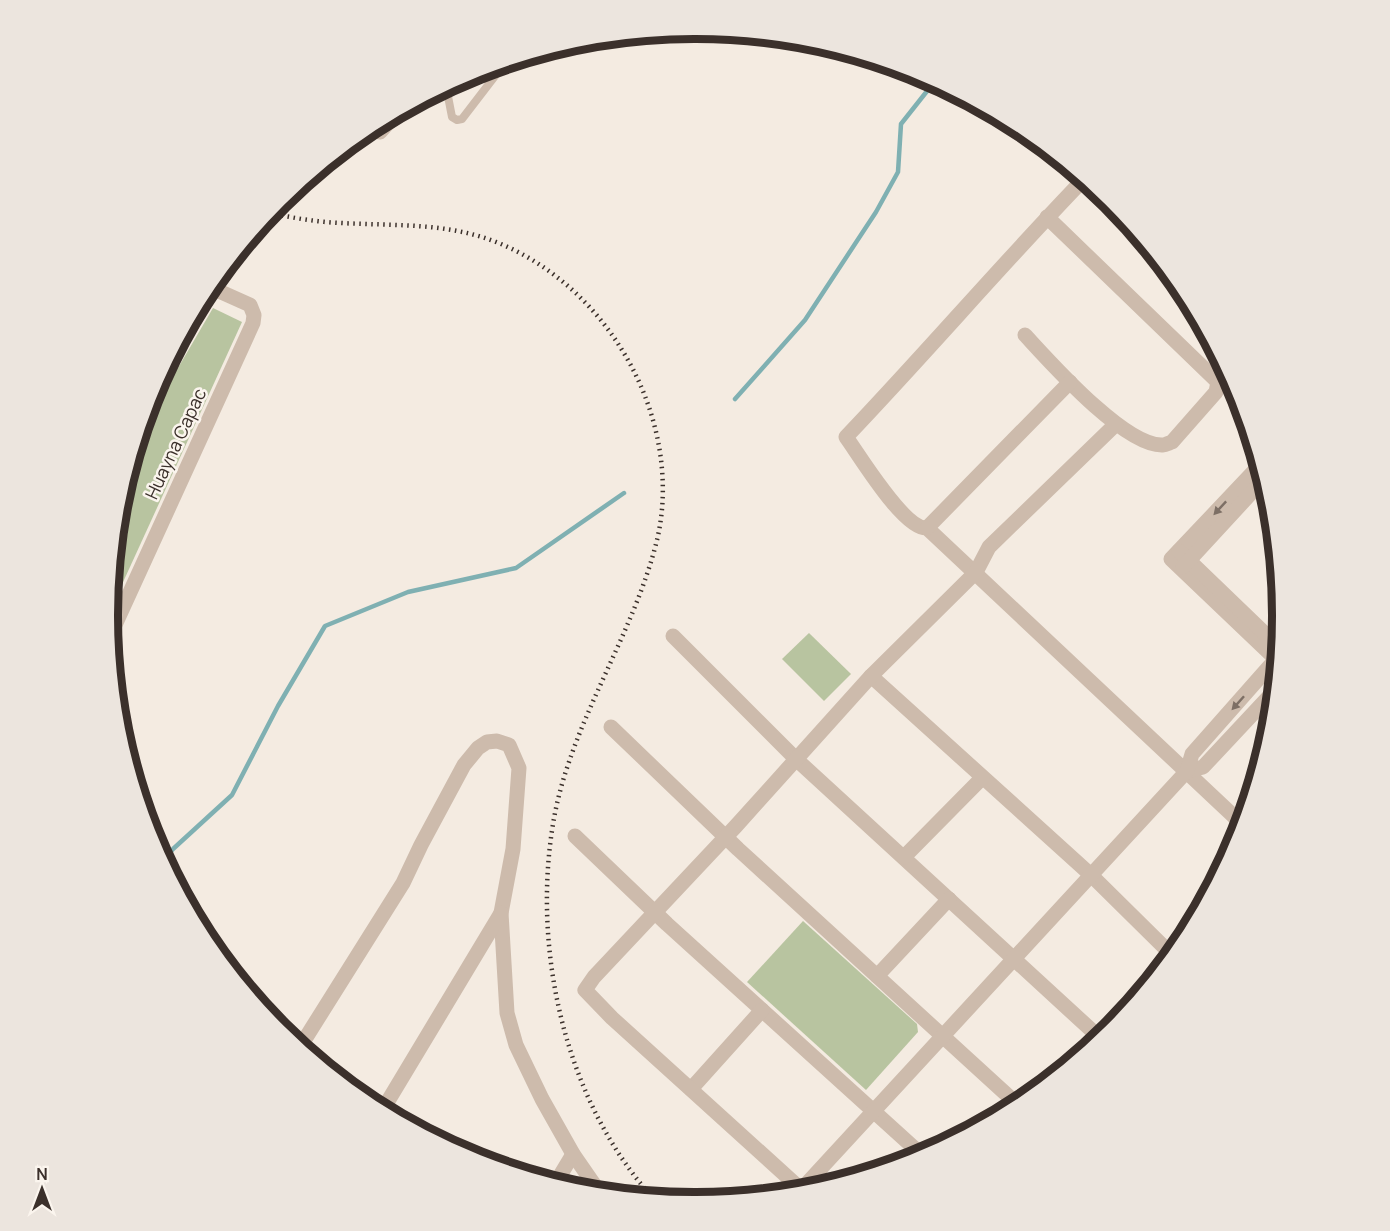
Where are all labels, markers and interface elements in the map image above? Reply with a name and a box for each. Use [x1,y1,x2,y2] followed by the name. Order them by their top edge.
[139,384,211,503] street label: Huayna Capac
[1213,500,1227,514] one-way arrow
[1231,696,1245,711] one-way arrow
[12,1159,72,1219] north arrow
[36,1163,48,1185] text: N

